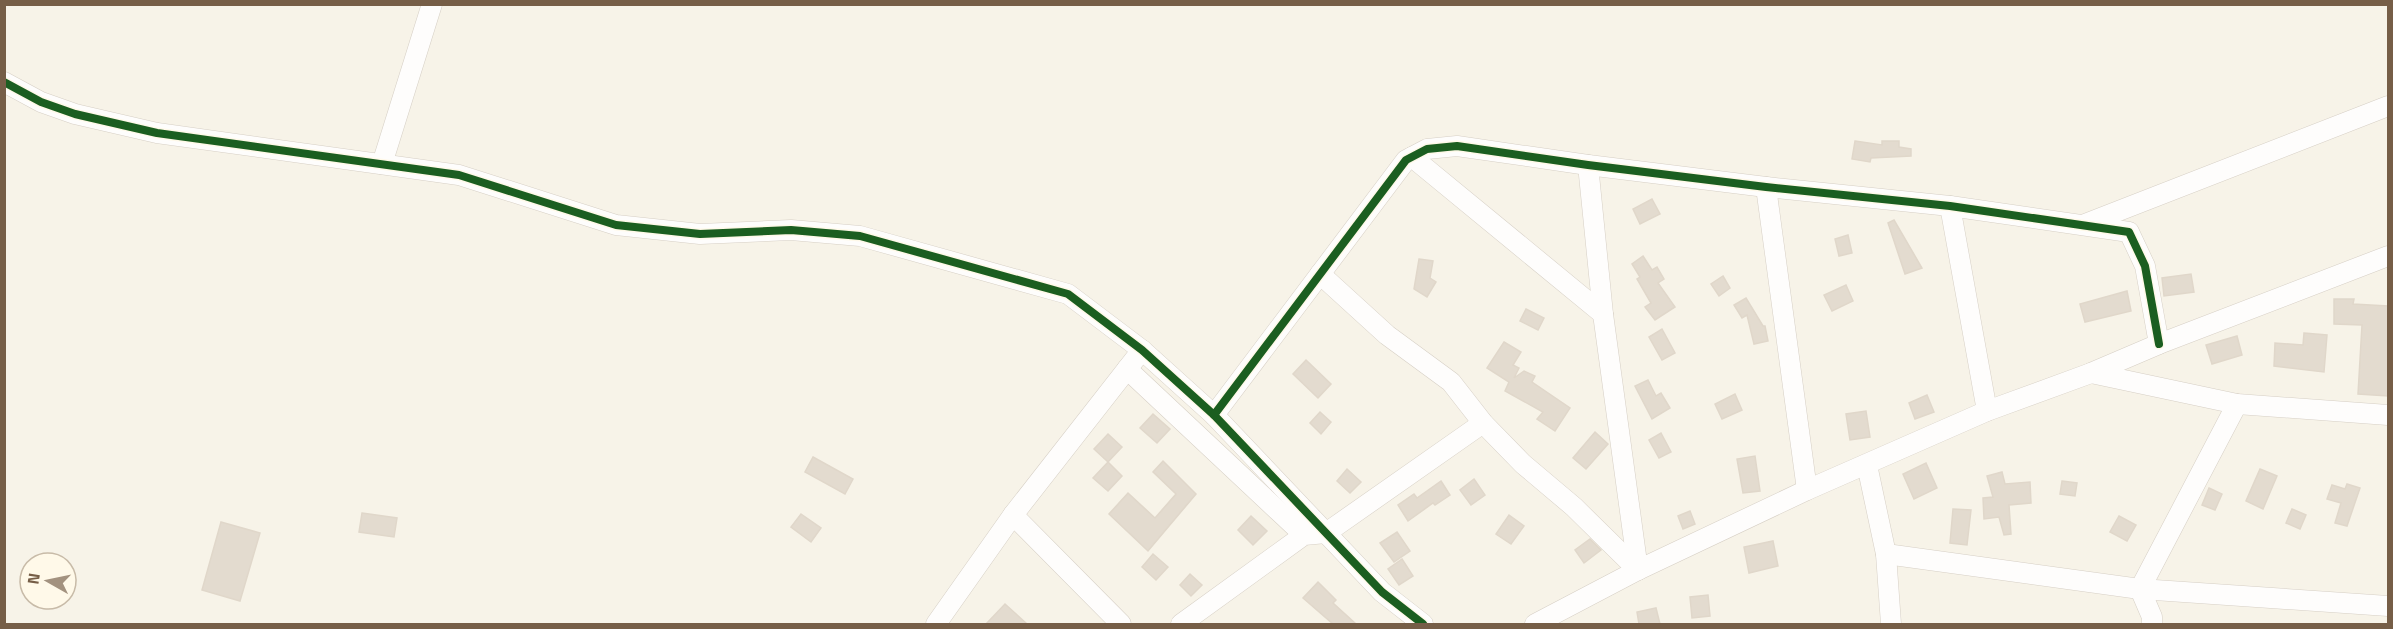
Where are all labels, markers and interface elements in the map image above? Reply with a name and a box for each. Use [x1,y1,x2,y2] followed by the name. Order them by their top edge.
[18,551,78,611] north arrow
[20,571,46,586] text: N

